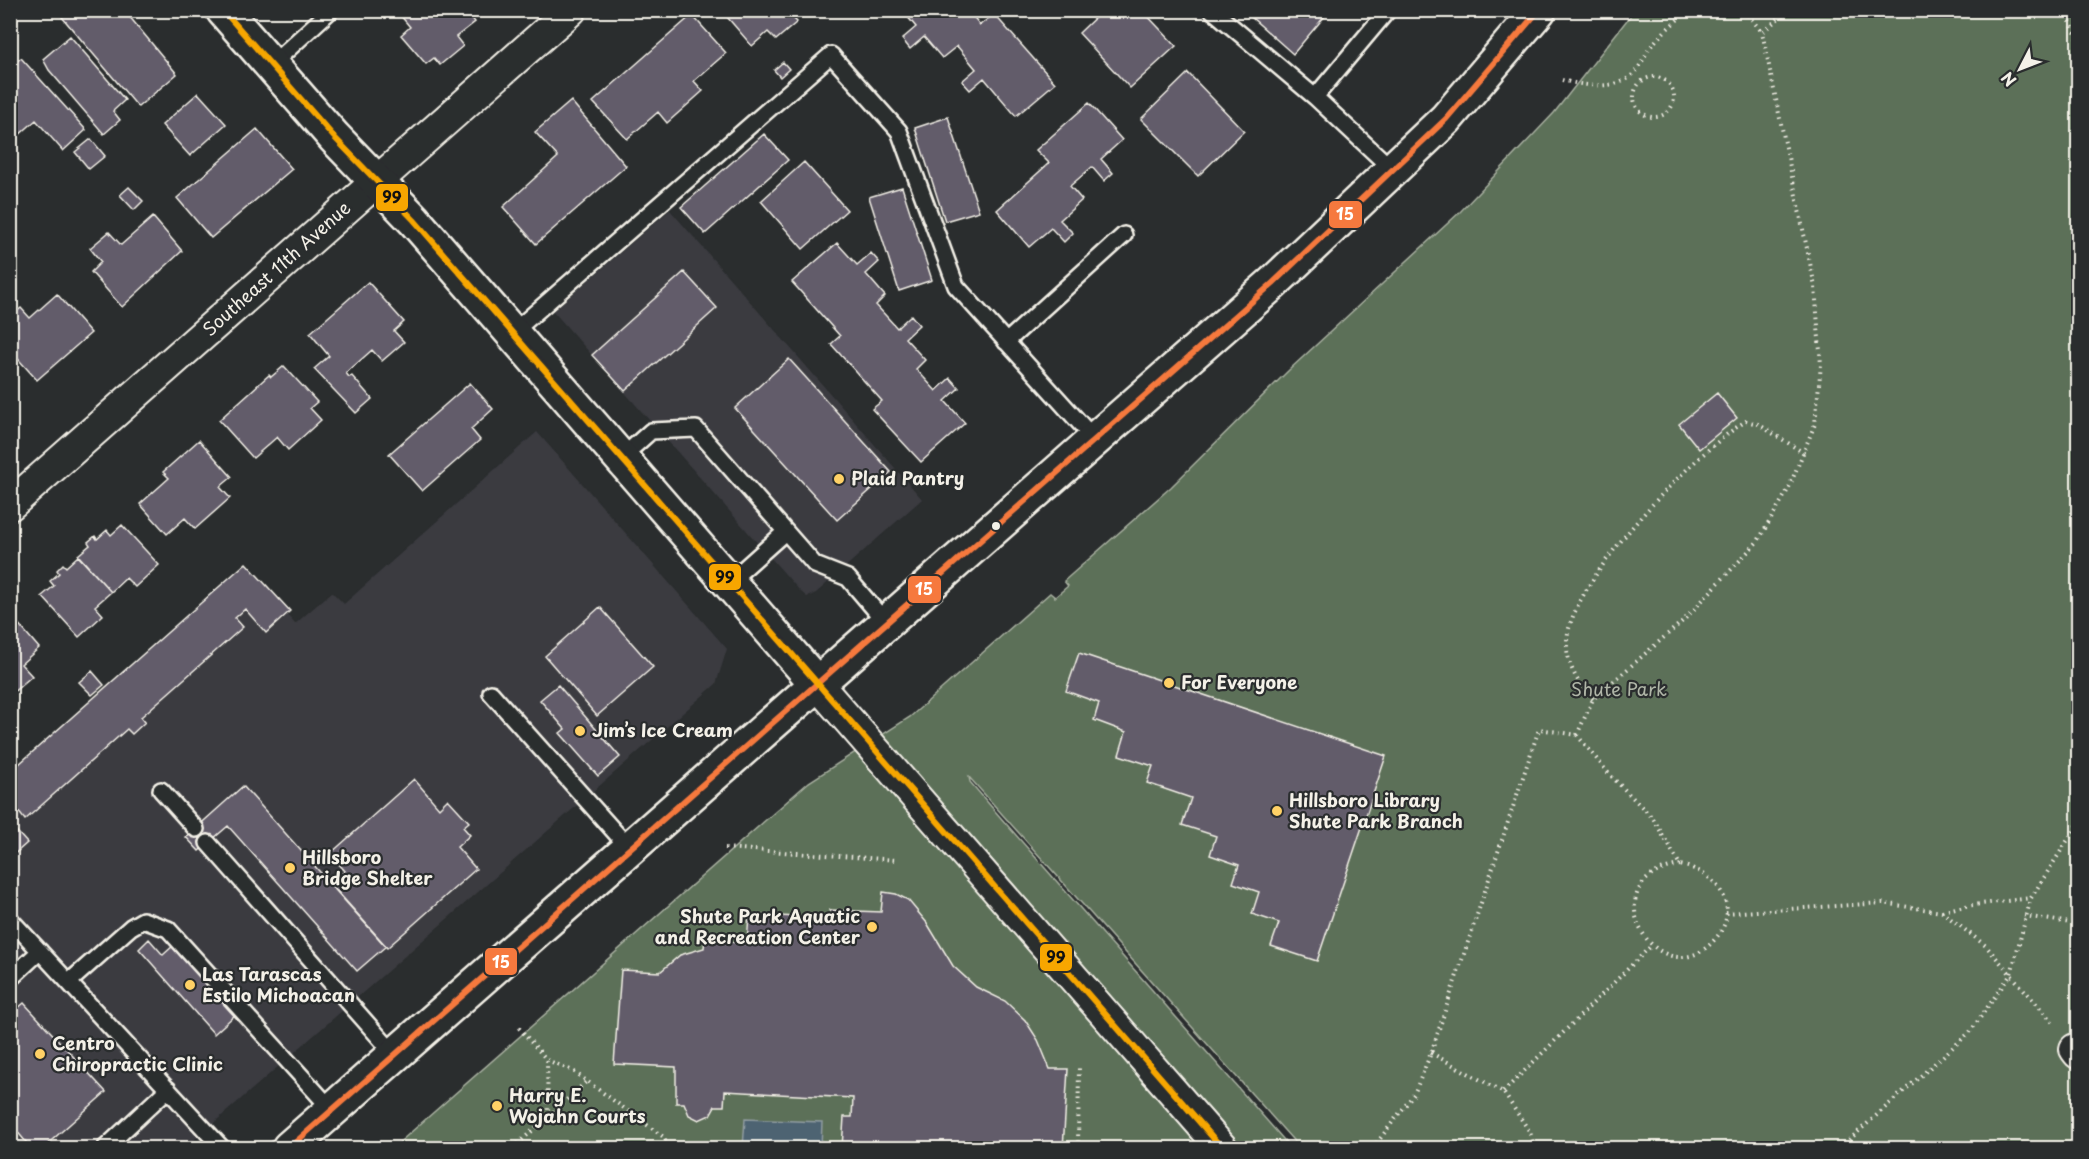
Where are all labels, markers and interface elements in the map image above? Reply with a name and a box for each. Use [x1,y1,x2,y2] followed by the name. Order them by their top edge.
[1990,39,2050,99] north arrow
[1995,67,2021,92] text: N
[375,183,409,212] line badge: 99
[382,184,402,208] text: 99
[196,194,356,342] street label: Southeast 11th Avenue
[1328,200,1363,229] line badge: 15
[1336,201,1354,225] text: 15
[851,464,964,491] place label: Plaid Pantry
[832,472,846,486] marker: Plaid Pantry
[990,520,1002,532] unlabelled marker
[708,563,742,591] line badge: 99
[715,564,735,588] text: 99
[907,575,942,604] line badge: 15
[915,576,933,600] text: 15
[1181,668,1297,695] place label: For Everyone
[1571,675,1667,702] park label: Shute Park
[1162,676,1176,690] marker: For Everyone
[592,716,733,743] place label: Jim’s Ice Cream
[573,724,587,738] marker: Jim’s Ice Cream
[1289,786,1463,834] place label: Hillsboro Library Shute Park Branch
[1270,804,1284,818] marker: Hillsboro Library Shute Park Branch
[302,843,433,891] place label: Hillsboro Bridge Shelter
[283,861,297,875] marker: Hillsboro Bridge Shelter
[655,902,861,950] place label: Shute Park Aquatic and Recreation Center
[865,920,879,934] marker: Shute Park Aquatic and Recreation Center
[1039,943,1073,972] line badge: 99
[1046,944,1066,968] text: 99
[484,947,518,976] line badge: 15
[492,949,510,973] text: 15
[202,960,355,1008] place label: Las Tarascas Estilo Michoacan
[183,978,197,992] marker: Las Tarascas Estilo Michoacan
[52,1029,223,1077] place label: Centro Chiropractic Clinic
[33,1047,47,1061] marker: Centro Chiropractic Clinic
[509,1081,646,1129] place label: Harry E. Wojahn Courts
[490,1099,504,1113] marker: Harry E. Wojahn Courts

